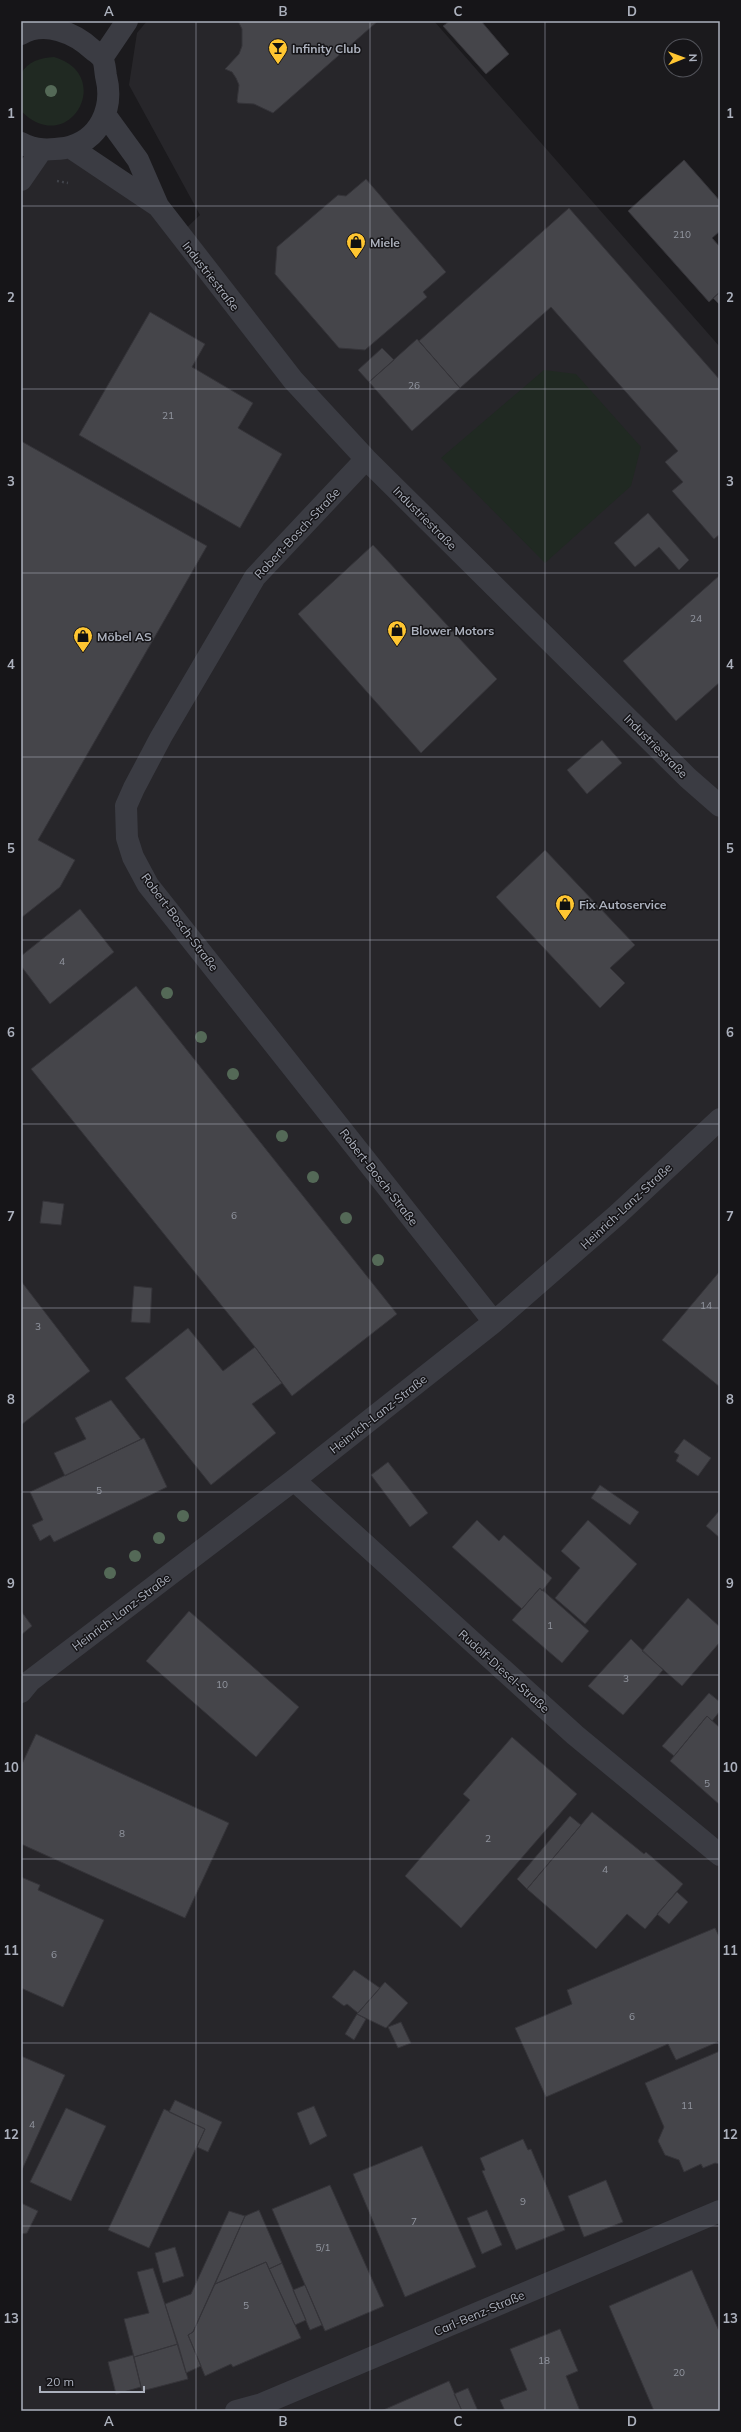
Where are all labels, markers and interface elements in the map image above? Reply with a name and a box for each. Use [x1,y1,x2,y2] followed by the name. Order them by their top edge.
[104,3,114,19] text: A
[279,3,288,19] text: B
[454,3,463,19] text: C
[627,3,637,19] text: D
[267,37,289,65] bar icon: Infinity Club
[663,38,703,78] north arrow
[292,41,361,56] place label: Infinity Club
[686,54,700,62] text: N
[7,105,15,121] text: 1
[726,105,734,121] text: 1
[673,228,691,241] house number: 210
[345,231,367,259] shop icon: Miele
[370,235,400,250] place label: Miele
[179,238,243,314] street label: Industriestraße
[7,289,15,305] text: 2
[726,289,734,305] text: 2
[408,379,420,392] house number: 26
[162,409,174,422] house number: 21
[7,473,15,489] text: 3
[726,473,734,489] text: 3
[390,483,460,553] street label: Industriestraße
[251,484,343,582] street label: Robert-Bosch-Straße
[690,612,702,625] house number: 24
[386,619,408,647] shop icon: Blower Motors
[411,623,494,638] place label: Blower Motors
[72,625,94,653] shop icon: Möbel AS
[97,629,152,644] place label: Möbel AS
[7,656,15,672] text: 4
[726,656,734,672] text: 4
[621,711,691,781] street label: Industriestraße
[7,840,15,856] text: 5
[726,840,734,856] text: 5
[138,870,222,974] street label: Robert-Bosch-Straße
[554,893,576,921] shop icon: Fix Autoservice
[579,897,667,912] place label: Fix Autoservice
[59,955,65,968] house number: 4
[7,1024,15,1040] text: 6
[726,1024,734,1040] text: 6
[337,1126,421,1228] street label: Robert-Bosch-Straße
[577,1160,675,1252] street label: Heinrich-Lanz-Straße
[7,1208,15,1224] text: 7
[726,1208,734,1224] text: 7
[231,1209,237,1222] house number: 6
[700,1299,712,1312] house number: 14
[35,1320,41,1333] house number: 3
[326,1371,430,1457] street label: Heinrich-Lanz-Straße
[7,1391,15,1407] text: 8
[726,1391,734,1407] text: 8
[96,1484,102,1497] house number: 5
[69,1570,173,1654] street label: Heinrich-Lanz-Straße
[7,1575,15,1591] text: 9
[726,1575,734,1591] text: 9
[547,1619,553,1632] house number: 1
[455,1626,553,1716] street label: Rudolf-Diesel-Straße
[623,1672,629,1685] house number: 3
[216,1678,228,1691] house number: 10
[3,1759,19,1775] text: 10
[722,1759,738,1775] text: 10
[704,1777,710,1790] house number: 5
[119,1827,125,1840] house number: 8
[485,1832,491,1845] house number: 2
[602,1863,608,1876] house number: 4
[3,1942,19,1958] text: 11
[722,1942,738,1958] text: 11
[51,1948,57,1961] house number: 6
[629,2010,635,2023] house number: 6
[681,2099,693,2112] house number: 11
[29,2118,35,2131] house number: 4
[3,2126,19,2142] text: 12
[722,2126,738,2142] text: 12
[520,2195,526,2208] house number: 9
[411,2215,417,2228] house number: 7
[316,2241,330,2254] house number: 5/1
[431,2287,527,2339] street label: Carl-Benz-Straße
[243,2299,249,2312] house number: 5
[3,2310,19,2326] text: 13
[722,2310,738,2326] text: 13
[538,2354,550,2367] house number: 18
[673,2366,685,2379] house number: 20
[40,2368,144,2394] scale bar
[46,2374,74,2389] text: 20 m
[104,2413,114,2429] text: A
[279,2413,288,2429] text: B
[454,2413,463,2429] text: C
[627,2413,637,2429] text: D

